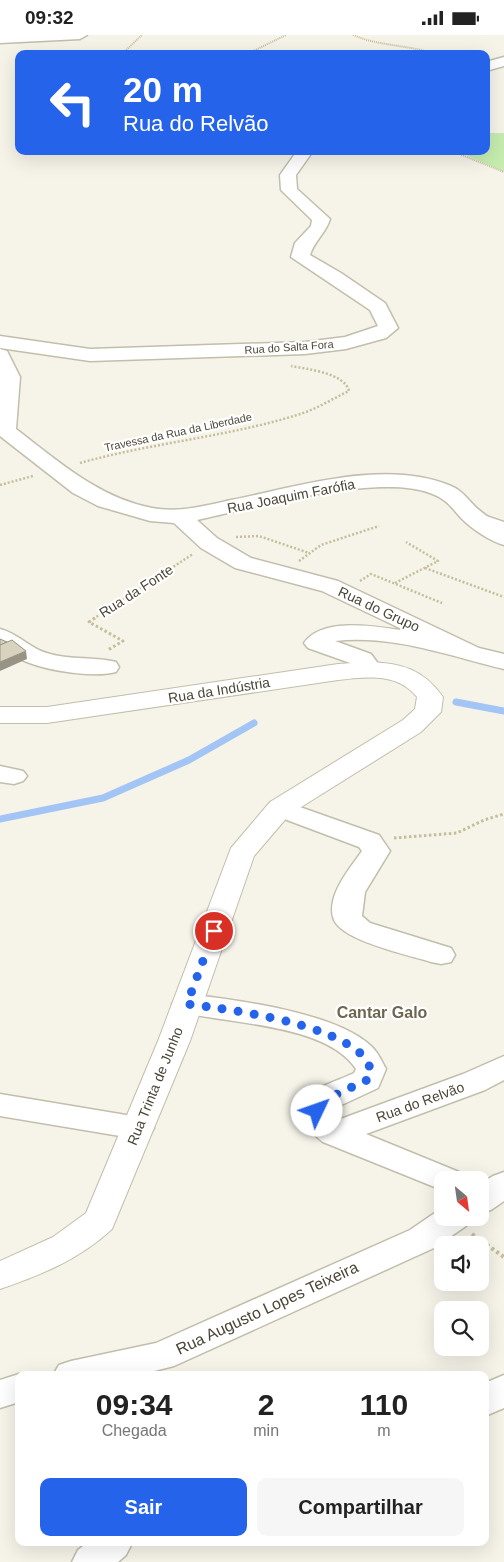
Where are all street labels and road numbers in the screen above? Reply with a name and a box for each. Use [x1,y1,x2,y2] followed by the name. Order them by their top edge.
[244,338,335,356] street label: Rua do Salta Fora
[103,410,253,454] street label: Travessa da Rua da Liberdade
[226,476,357,516] street label: Rua Joaquim Farófia
[96,561,176,621] street label: Rua da Fonte
[336,583,422,635] street label: Rua do Grupo
[167,674,271,706] street label: Rua da Indústria
[124,1024,186,1147] street label: Rua Trinta de Junho
[374,1079,466,1125] street label: Rua do Relvão
[173,1258,361,1358] street label: Rua Augusto Lopes Teixeira

